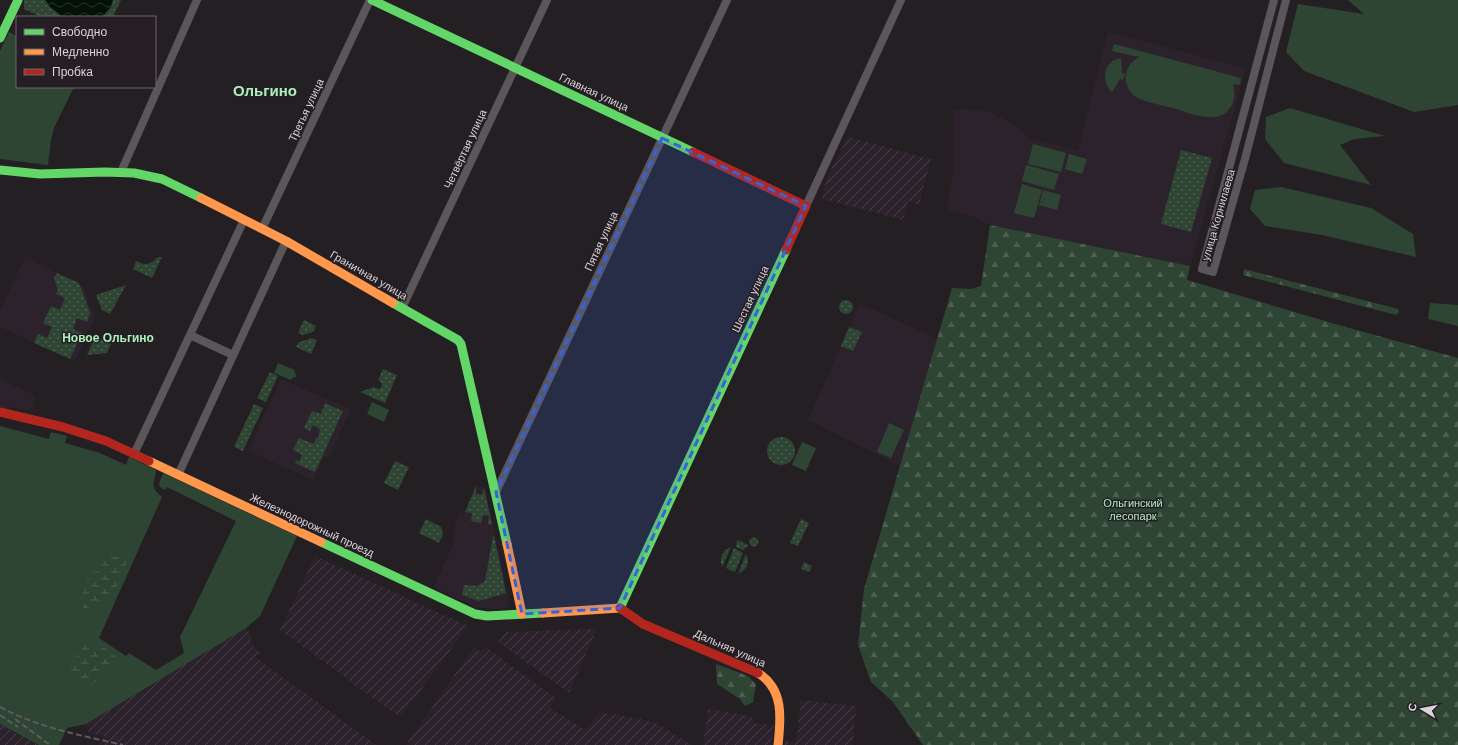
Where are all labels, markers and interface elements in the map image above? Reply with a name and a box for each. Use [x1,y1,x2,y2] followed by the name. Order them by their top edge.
[16,16,156,88] legend
[52,25,107,39] text: Свободно
[52,45,109,59] text: Медленно
[52,65,93,79] text: Пробка
[557,71,631,114] street label: Главная улица
[286,76,326,143] street label: Третья улица
[233,82,297,99] district label: Ольгино
[441,107,489,191] street label: Четвёртая улица
[1199,167,1237,262] street label: улица Корнилаева
[582,209,620,273] street label: Пятая улица
[328,248,410,302] street label: Граничная улица
[729,263,771,334] street label: Шестая улица
[62,331,154,345] district label: Новое Ольгино
[248,491,376,559] street label: Железнодорожный проезд
[1103,497,1163,522] park label: Ольгинский лесопарк
[692,627,768,669] street label: Дальняя улица
[1402,689,1442,729] north arrow
[1406,702,1419,712] text: С

